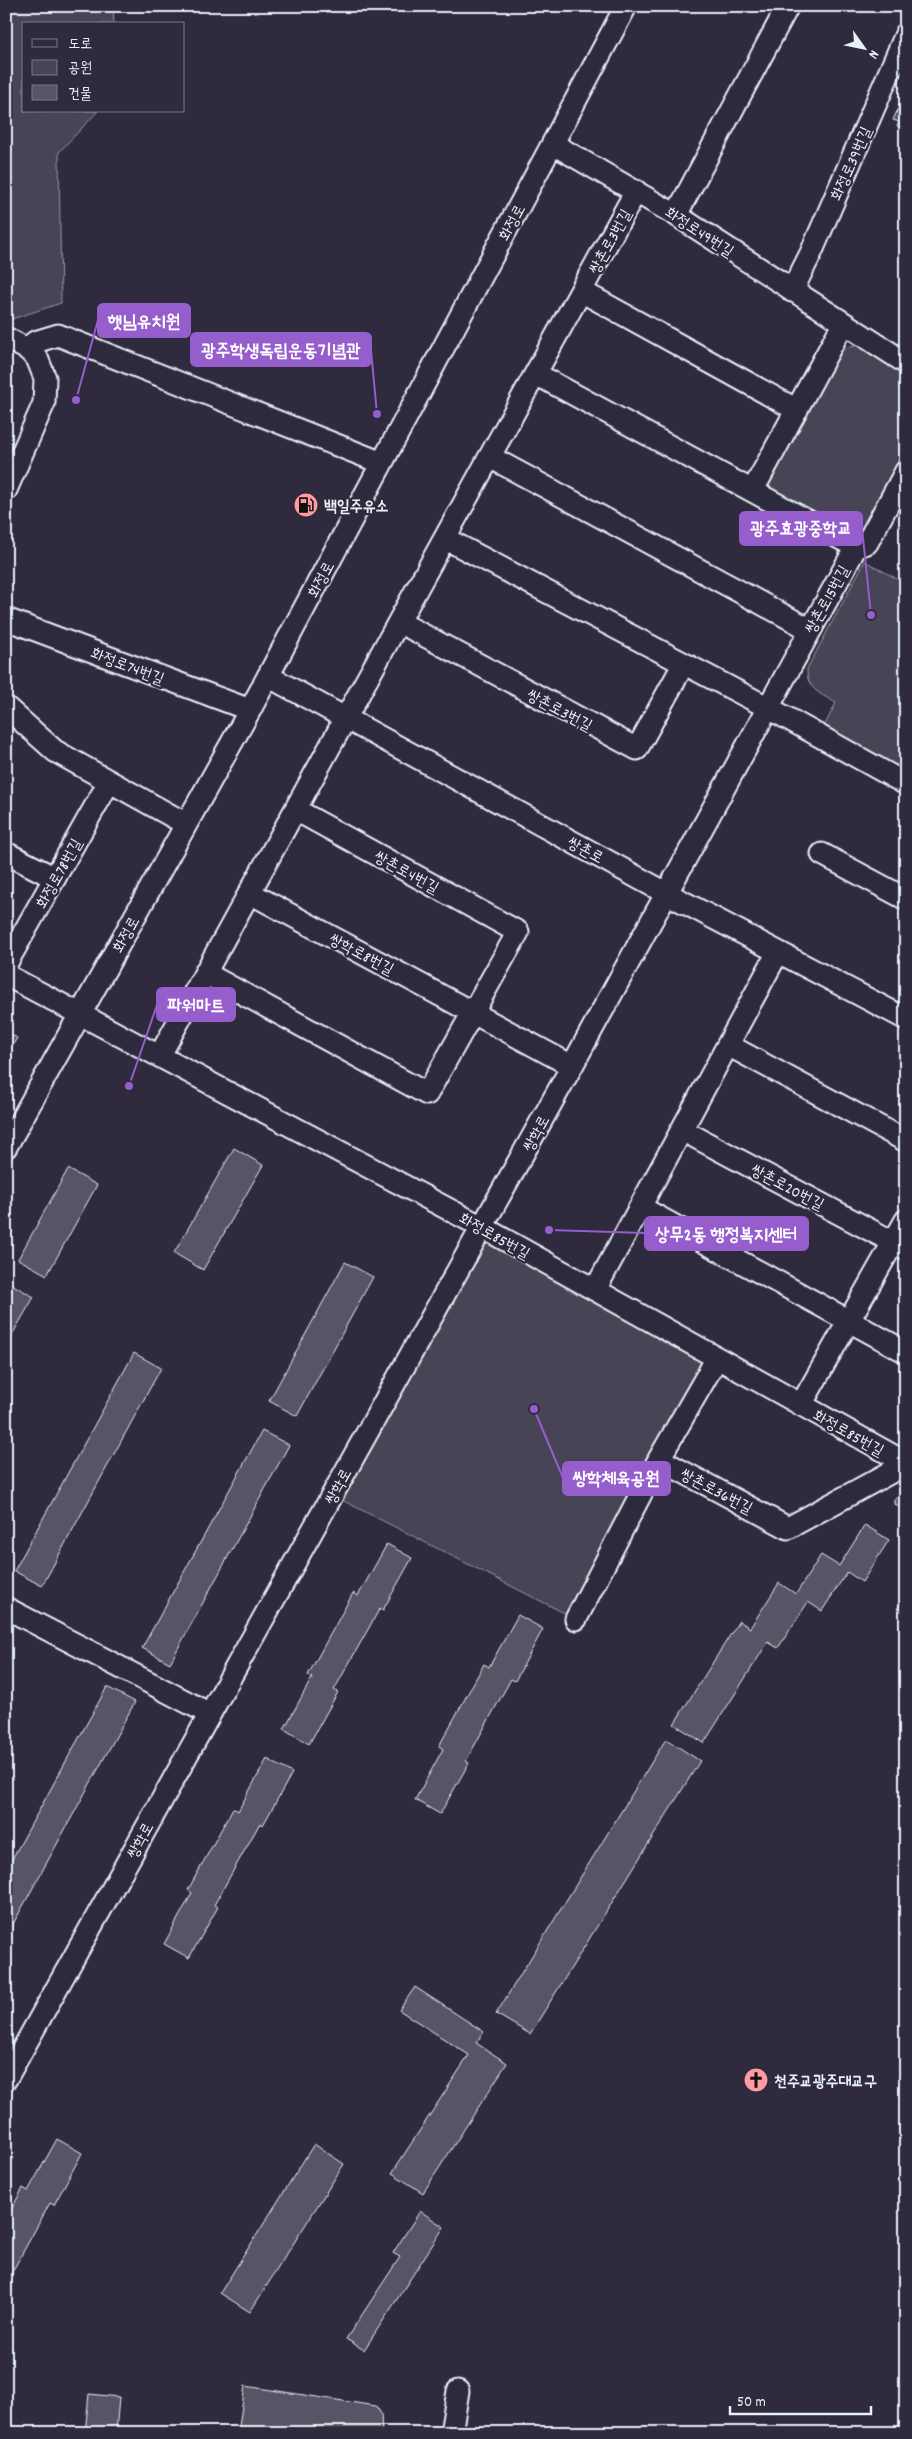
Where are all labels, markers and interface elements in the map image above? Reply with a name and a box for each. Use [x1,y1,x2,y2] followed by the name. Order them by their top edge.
[22,22,185,112] legend
[840,22,890,72] north arrow
[68,34,92,56] text: 도로
[863,46,883,62] text: N
[68,58,92,80] text: 공원
[68,84,92,106] text: 건물
[826,123,879,205] street label: 화정로39번길
[494,201,532,246] street label: 화정로
[660,202,738,264] street label: 화정로49번길
[584,205,639,279] street label: 쌍촌로3번길
[98,304,190,337] callout: 햇님유치원
[107,311,180,336] text: 햇님유치원
[191,333,371,366] callout: 광주학생독립운동기념관
[201,340,361,365] text: 광주학생독립운동기념관
[293,492,319,518] fuel station icon: 백일주유소
[324,496,389,519] place label: 백일주유소
[740,512,862,545] callout: 광주효광중학교
[750,518,852,543] text: 광주효광중학교
[303,558,341,603] street label: 화정로
[800,562,857,639] street label: 쌍촌로15번길
[87,643,167,692] street label: 화정로74번길
[522,684,596,738] street label: 쌍촌로3번길
[562,832,607,871] street label: 쌍촌로
[31,835,89,913] street label: 화정로78번길
[369,846,443,901] street label: 쌍촌로4번길
[108,913,147,958] street label: 화정로
[324,928,398,982] street label: 쌍학로8번길
[157,988,235,1021] callout: 파워마트
[167,995,225,1020] text: 파워마트
[518,1112,557,1157] street label: 쌍학로
[746,1159,828,1217] street label: 쌍촌로20번길
[454,1208,534,1266] street label: 화정로85번길
[645,1217,808,1250] callout: 상무2동 행정복지센터
[655,1224,797,1249] text: 상무2동 행정복지센터
[808,1405,888,1463] street label: 화정로85번길
[563,1462,670,1495] callout: 쌍학체육공원
[675,1463,756,1521] street label: 쌍촌로36번길
[320,1465,359,1510] street label: 쌍학로
[573,1468,659,1493] text: 쌍학체육공원
[122,1819,161,1864] street label: 쌍학로
[743,2067,769,2093] church icon: 천주교광주대교구
[774,2071,877,2094] place label: 천주교광주대교구
[730,2384,871,2416] scale bar
[737,2392,766,2414] text: 50 m

